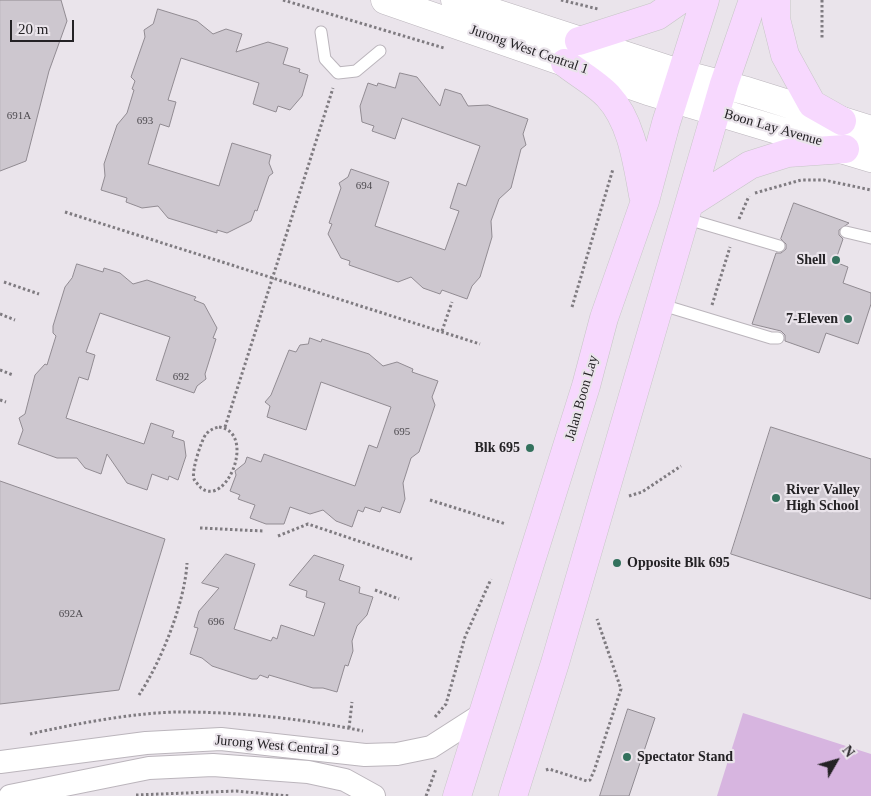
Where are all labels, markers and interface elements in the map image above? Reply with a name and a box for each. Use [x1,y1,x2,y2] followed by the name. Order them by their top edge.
[12,10,76,42] scale bar
[18,21,48,37] text: 20 m
[467,22,591,78] street label: Jurong West Central 1
[722,106,824,150] street label: Boon Lay Avenue
[7,109,31,123] house number: 691A
[137,114,153,128] house number: 693
[356,179,372,193] house number: 694
[796,252,826,268] place label: Shell
[830,254,842,266] marker: Shell
[786,311,838,327] place label: 7-Eleven
[842,313,854,325] marker: 7-Eleven
[562,353,602,443] street label: Jalan Boon Lay
[173,370,189,384] house number: 692
[394,425,410,439] house number: 695
[474,440,520,456] place label: Blk 695
[524,442,536,454] marker: Blk 695
[786,482,860,514] place label: River Valley High School
[770,492,782,504] marker: River Valley High School
[627,555,730,571] place label: Opposite Blk 695
[611,557,623,569] marker: Opposite Blk 695
[59,607,83,621] house number: 692A
[208,615,224,629] house number: 696
[214,732,340,760] street label: Jurong West Central 3
[811,736,861,786] north arrow
[839,743,857,760] text: N
[637,749,733,765] place label: Spectator Stand
[621,751,633,763] marker: Spectator Stand

